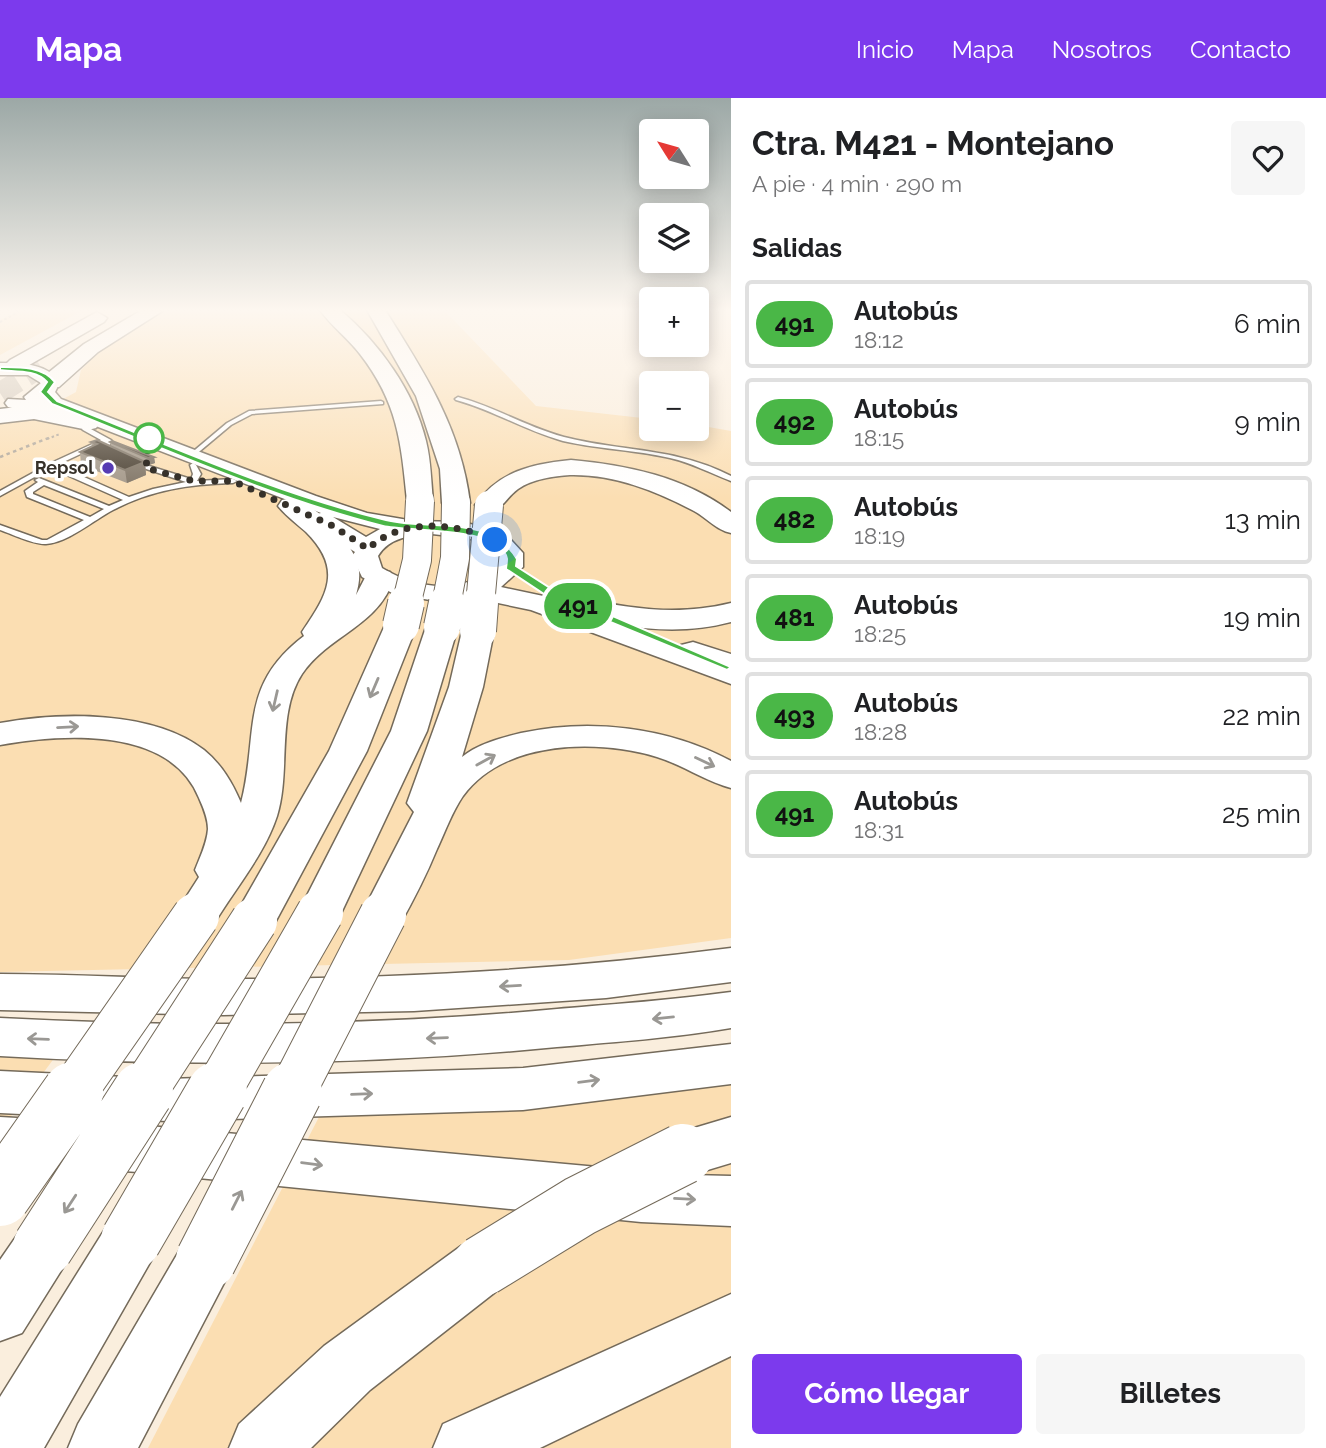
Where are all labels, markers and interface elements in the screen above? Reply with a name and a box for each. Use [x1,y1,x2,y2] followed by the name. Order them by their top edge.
[35,30,122,69] text: Mapa
[856,35,914,64] text: Inicio
[952,35,1014,64] text: Mapa
[1052,35,1152,64] text: Nosotros
[1190,35,1291,64] text: Contacto
[639,119,709,189] north arrow
[639,119,709,441] map controls
[1231,121,1305,195] button: heart
[752,124,1114,163] text: Ctra. M421 - Montejano
[752,170,962,197] text: A pie · 4 min · 290 m
[639,203,709,273] button: layers
[752,233,842,263] text: Salidas
[639,287,709,357] button: +
[854,296,958,326] text: Autobús
[775,309,814,338] text: 491
[1234,309,1301,339] text: 6 min
[854,326,904,353] text: 18:12
[639,371,709,441] button: −
[854,394,958,424] text: Autobús
[774,407,815,436] text: 492
[1234,407,1301,437] text: 9 min
[134,423,164,453] unlabelled marker
[854,424,904,451] text: 18:15
[35,457,94,478] place label: Repsol
[100,460,116,476] marker: Repsol
[854,492,958,522] text: Autobús
[774,505,815,534] text: 482
[1225,505,1301,535] text: 13 min
[477,522,512,557] your location
[854,522,905,549] text: 18:19
[538,583,618,629] line badge: 491
[854,590,958,620] text: Autobús
[558,591,598,620] text: 491
[774,603,815,632] text: 481
[1223,603,1301,633] text: 19 min
[854,620,906,647] text: 18:25
[367,676,380,698] one-way arrow
[854,688,958,718] text: Autobús
[268,689,282,712] one-way arrow
[774,701,815,730] text: 493
[1223,701,1301,731] text: 22 min
[854,718,907,745] text: 18:28
[56,720,79,733] one-way arrow
[475,752,495,766] one-way arrow
[694,756,715,769] one-way arrow
[854,786,958,816] text: Autobús
[775,799,814,828] text: 491
[1222,799,1301,829] text: 25 min
[854,816,904,843] text: 18:31
[499,980,521,993] one-way arrow
[652,1012,675,1025] one-way arrow
[27,1032,50,1045] one-way arrow
[426,1032,448,1045] one-way arrow
[577,1074,600,1087] one-way arrow
[350,1088,373,1101] one-way arrow
[300,1158,323,1171] one-way arrow
[230,1190,244,1210] one-way arrow
[673,1193,696,1206] one-way arrow
[63,1194,77,1214] one-way arrow
[752,1354,1022,1434] button: Cómo llegar
[1036,1354,1305,1434] button: Billetes

